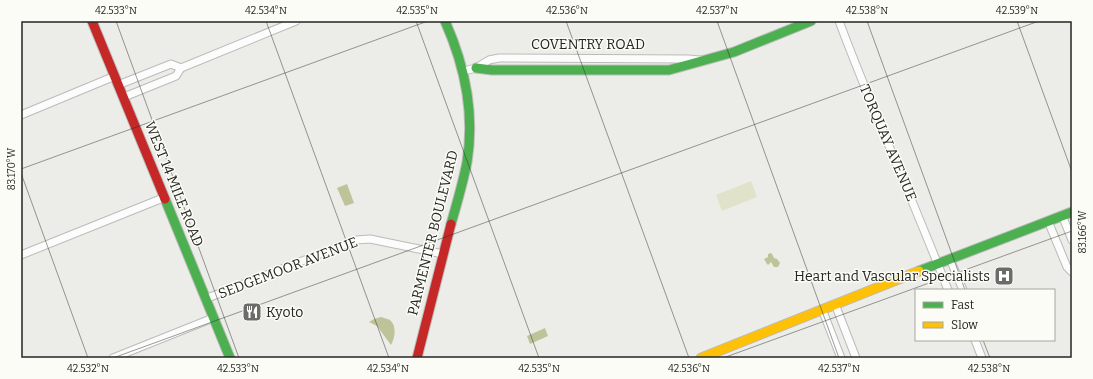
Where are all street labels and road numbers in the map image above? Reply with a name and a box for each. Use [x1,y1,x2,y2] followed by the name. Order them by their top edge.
[531,36,645,53] street label: COVENTRY ROAD
[856,82,920,204] street label: TORQUAY AVENUE
[141,119,207,249] street label: WEST 14 MILE ROAD
[404,149,462,317] street label: PARMENTER BOULEVARD
[216,234,360,302] street label: SEDGEMOOR AVENUE

